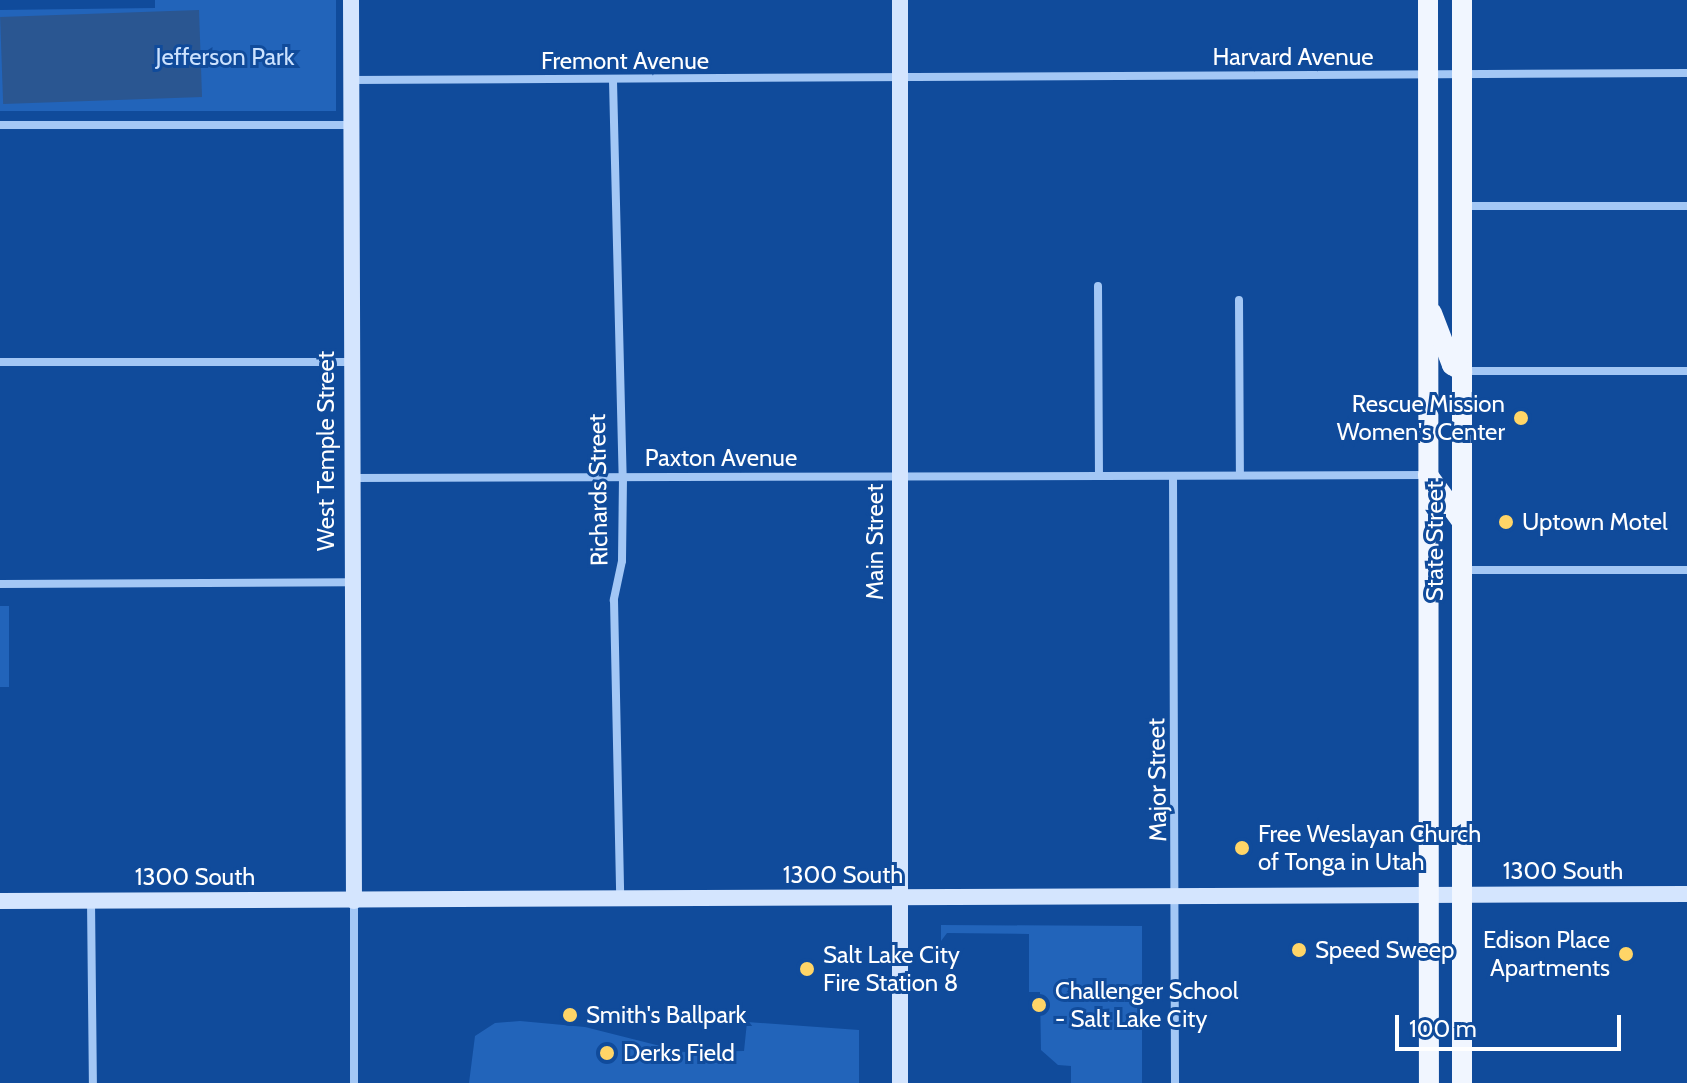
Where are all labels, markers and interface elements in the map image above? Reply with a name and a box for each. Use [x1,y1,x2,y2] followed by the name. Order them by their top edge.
[156,43,294,71] park label: Jefferson Park
[1212,43,1374,71] street label: Harvard Avenue
[541,47,709,75] street label: Fremont Avenue
[312,351,340,551] street label: West Temple Street
[1337,390,1505,446] place label: Rescue Mission Women's Center
[1512,409,1530,427] marker: Rescue Mission Women's Center
[582,414,614,566] street label: Richards Street
[645,444,797,472] street label: Paxton Avenue
[1421,481,1449,601] street label: State Street
[861,484,889,600] street label: Main Street
[1522,508,1668,536] place label: Uptown Motel
[1497,513,1515,531] marker: Uptown Motel
[1142,718,1172,842] street label: Major Street
[1258,820,1481,876] place label: Free Weslayan Church of Tonga in Utah
[1233,839,1251,857] marker: Free Weslayan Church of Tonga in Utah
[1503,857,1623,885] street label: 1300 South
[783,861,903,889] street label: 1300 South
[135,863,255,891] street label: 1300 South
[1483,926,1610,982] place label: Edison Place Apartments
[1315,936,1454,964] place label: Speed Sweep
[823,941,960,997] place label: Salt Lake City Fire Station 8
[1290,941,1308,959] marker: Speed Sweep
[1617,945,1635,963] marker: Edison Place Apartments
[798,960,816,978] marker: Salt Lake City Fire Station 8
[1055,977,1238,1033] place label: Challenger School - Salt Lake City
[1030,996,1048,1014] marker: Challenger School - Salt Lake City
[1399,999,1625,1049] scale bar
[586,1001,746,1029] place label: Smith's Ballpark
[561,1006,579,1024] marker: Smith's Ballpark
[1409,1014,1477,1043] text: 100 m
[623,1039,735,1067] place label: Derks Field
[598,1044,616,1062] marker: Derks Field

